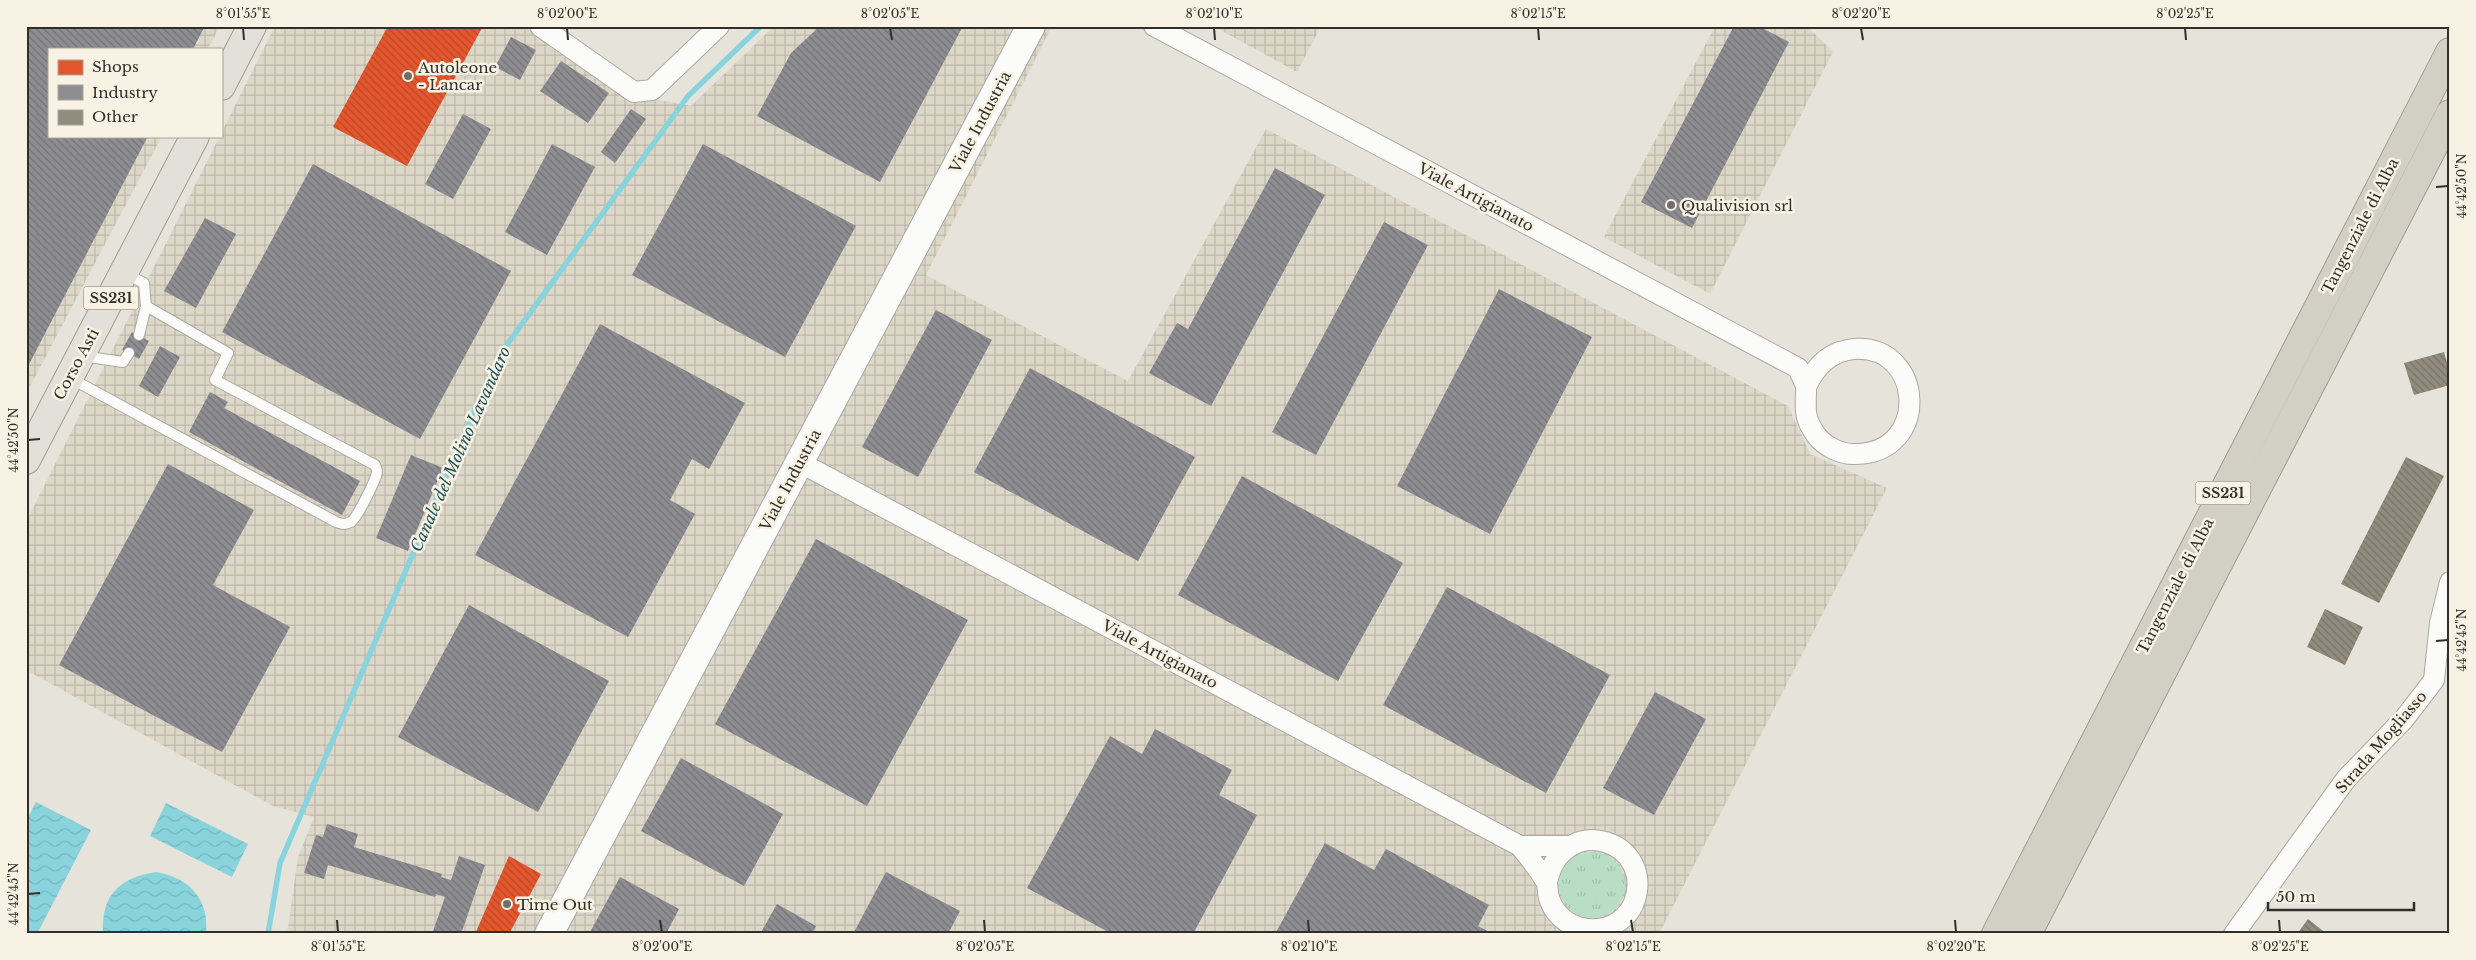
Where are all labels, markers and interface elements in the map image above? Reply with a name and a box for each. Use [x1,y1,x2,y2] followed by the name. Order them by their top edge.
[216,6,270,21] text: 8°01'55"E
[537,6,597,21] text: 8°02'00"E
[861,6,920,21] text: 8°02'05"E
[1185,6,1243,21] text: 8°02'10"E
[1510,6,1566,21] text: 8°02'15"E
[1831,6,1891,21] text: 8°02'20"E
[2156,6,2214,21] text: 8°02'25"E
[48,48,222,138] legend
[92,57,139,76] text: Shops
[417,58,497,94] place label: Autoleone - Lancar
[945,67,1015,177] street label: Viale Industria
[402,70,414,82] marker: Autoleone - Lancar
[92,83,158,102] text: Industry
[92,107,139,126] text: Other
[2454,153,2469,218] text: 44°42'50"N
[2317,154,2403,297] street label: Tangenziale di Alba
[1414,158,1537,236] street label: Viale Artigianato
[1681,196,1793,215] place label: Qualivision srl
[1665,199,1677,211] marker: Qualivision srl
[84,286,138,310] road number: SS231
[49,325,103,403] street label: Corso Asti
[406,343,514,555] water label: Canale del Molino Lavandaro
[6,407,21,472] text: 44°42'50"N
[755,425,825,535] street label: Viale Industria
[2196,482,2250,504] road number: SS231
[2132,514,2218,657] street label: Tangenziale di Alba
[2454,608,2469,672] text: 44°42'45"N
[1098,615,1221,693] street label: Viale Artigianato
[2331,687,2431,797] street label: Strada Mogliasso
[6,862,21,926] text: 44°42'45"N
[2268,880,2415,912] scale bar
[2276,887,2316,906] text: 50 m
[517,895,593,914] place label: Time Out
[501,898,513,910] marker: Time Out
[311,939,365,954] text: 8°01'55"E
[632,939,692,954] text: 8°02'00"E
[956,939,1015,954] text: 8°02'05"E
[1280,939,1338,954] text: 8°02'10"E
[1605,939,1661,954] text: 8°02'15"E
[1926,939,1986,954] text: 8°02'20"E
[2251,939,2309,954] text: 8°02'25"E

